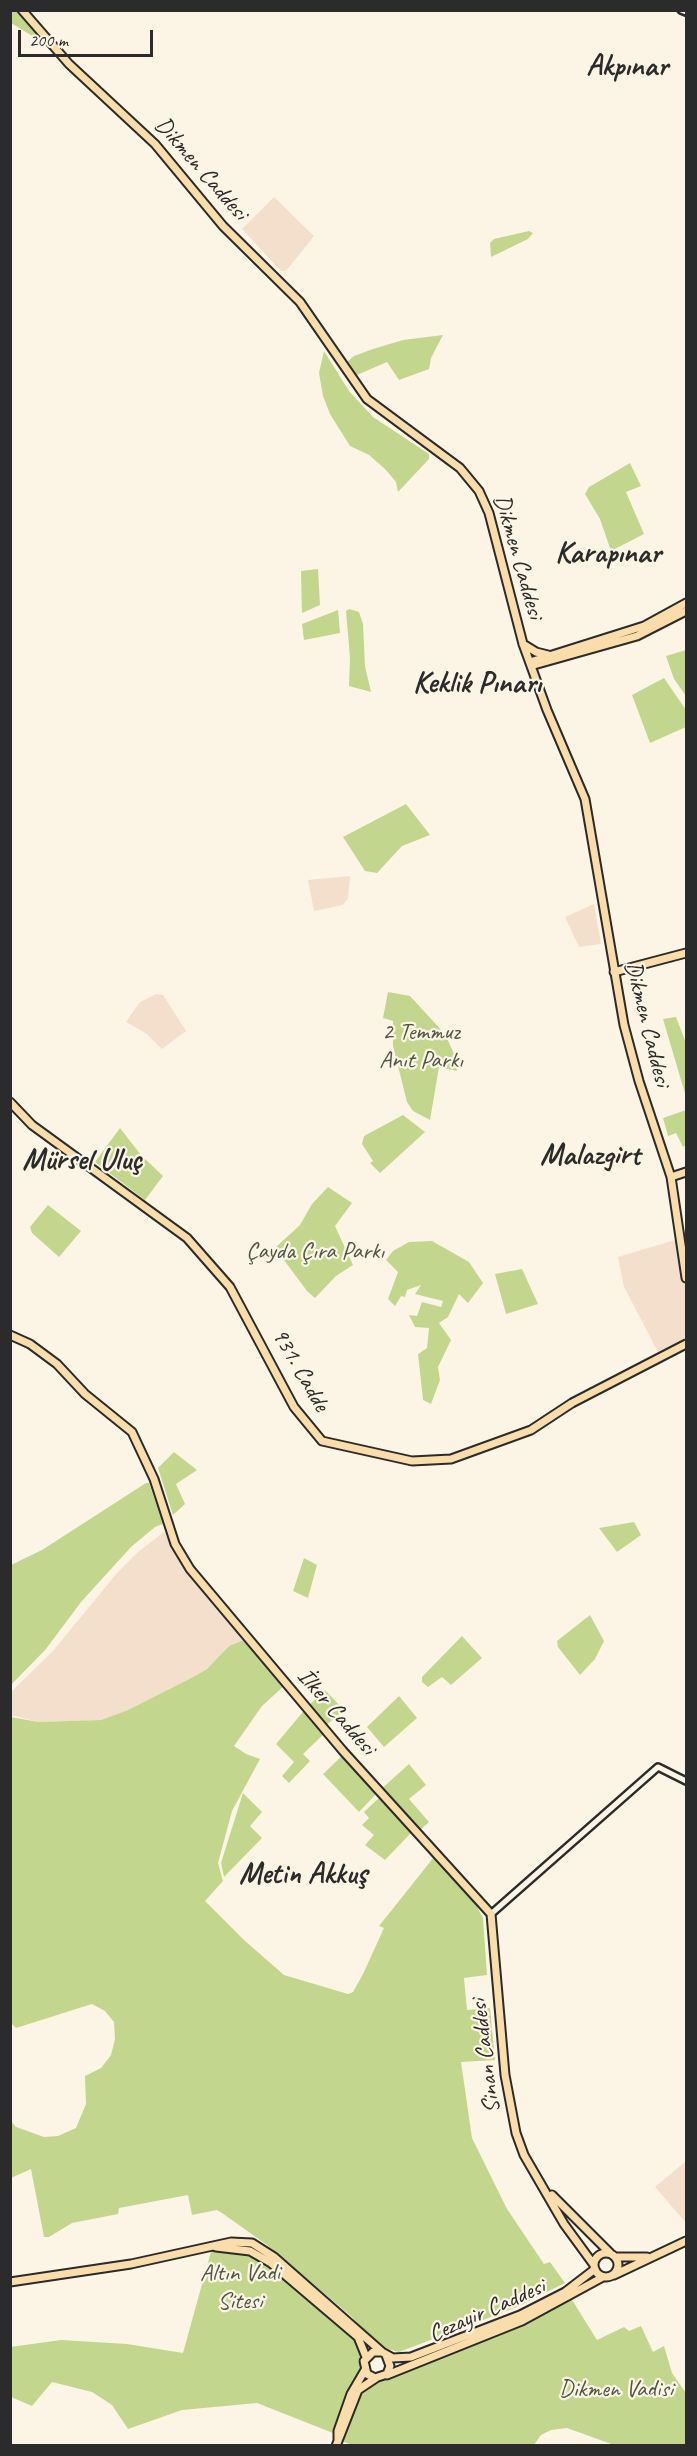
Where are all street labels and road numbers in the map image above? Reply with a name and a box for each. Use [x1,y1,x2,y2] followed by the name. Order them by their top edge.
[148,111,254,227] street label: Dikmen Caddesi
[487,492,549,622] street label: Dikmen Caddesi
[618,959,676,1089] street label: Dikmen Caddesi
[265,1323,335,1417] street label: 931. Cadde
[290,1663,382,1761] street label: İlker Caddesi
[465,1997,507,2115] street label: Sinan Caddesi
[424,2273,550,2349] street label: Cezayir Caddesi

